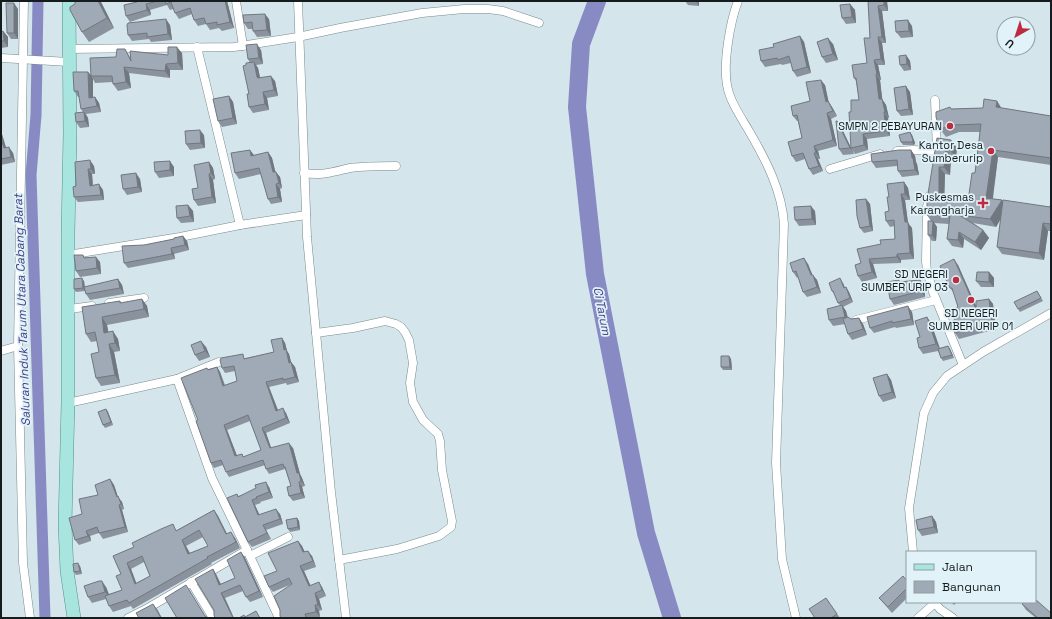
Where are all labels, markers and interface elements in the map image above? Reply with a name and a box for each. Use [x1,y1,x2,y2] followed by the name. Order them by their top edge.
[996,16,1036,56] north arrow
[1002,36,1017,52] text: U
[838,119,942,133] place label: SMPN 2 PEBAYURAN
[945,121,955,131] marker: SMPN 2 PEBAYURAN
[919,138,984,165] place label: Kantor Desa Sumberurip
[986,146,996,156] marker: Kantor Desa Sumberurip
[911,190,975,217] place label: Puskesmas Karangharja
[10,192,34,426] water label: Saluran Induk Tarum Utara Cabang Barat
[977,197,989,209] marker: Puskesmas Karangharja
[861,267,948,294] place label: SD NEGERI SUMBER URIP 03
[951,275,961,285] marker: SD NEGERI SUMBER URIP 03
[590,286,615,337] water label: Ci Tarum
[966,295,976,305] marker: SD NEGERI SUMBER URIP 01
[929,306,1013,333] place label: SD NEGERI SUMBER URIP 01
[906,551,1036,603] legend
[942,559,973,575] text: Jalan
[942,579,1001,595] text: Bangunan

